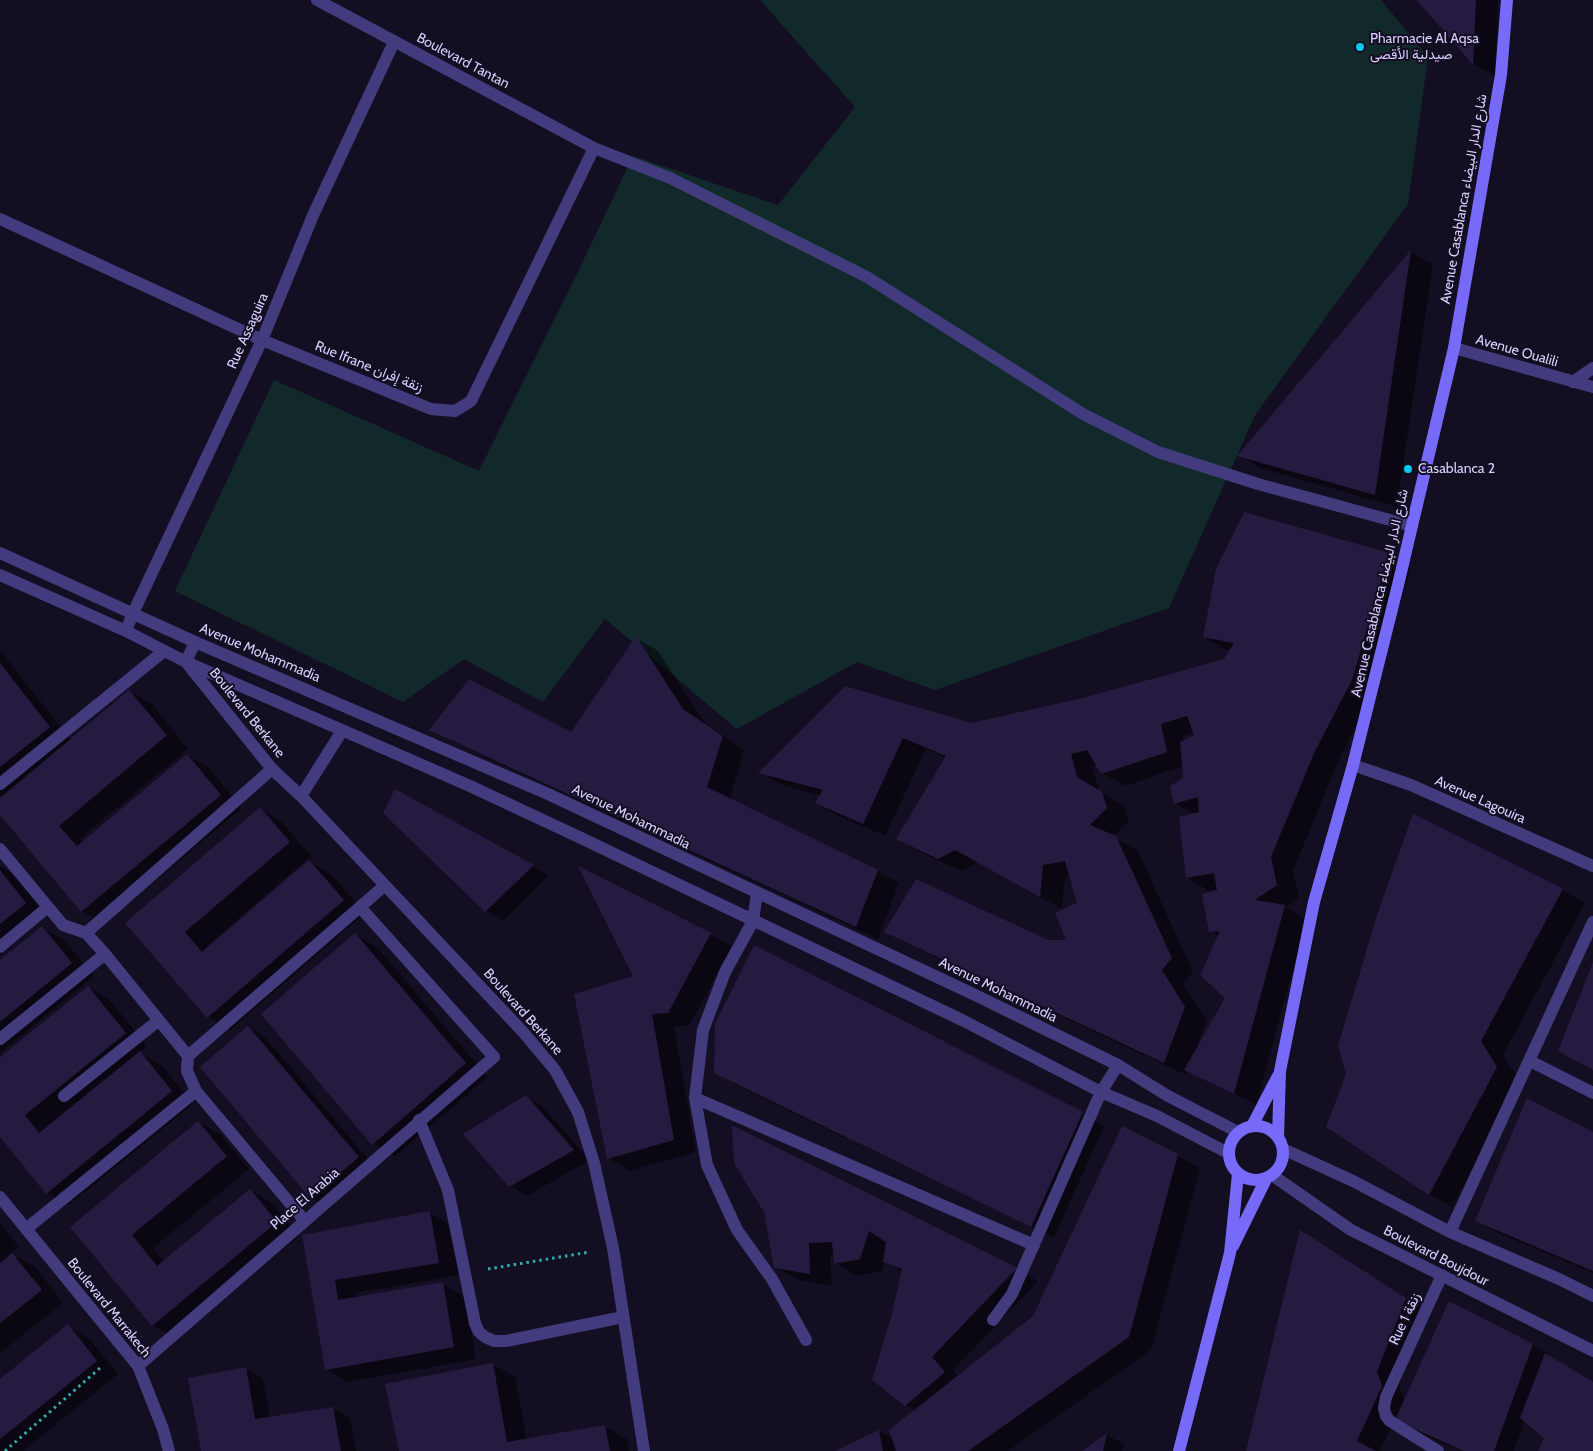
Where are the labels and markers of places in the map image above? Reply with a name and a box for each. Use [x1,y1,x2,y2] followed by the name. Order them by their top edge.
[1370,31,1479,64] place label: Pharmacie Al Aqsa صيدلية الأقصى
[1354,41,1366,53] marker: Pharmacie Al Aqsa صيدلية الأقصى
[1418,461,1495,477] place label: Casablanca 2
[1402,463,1414,475] marker: Casablanca 2

